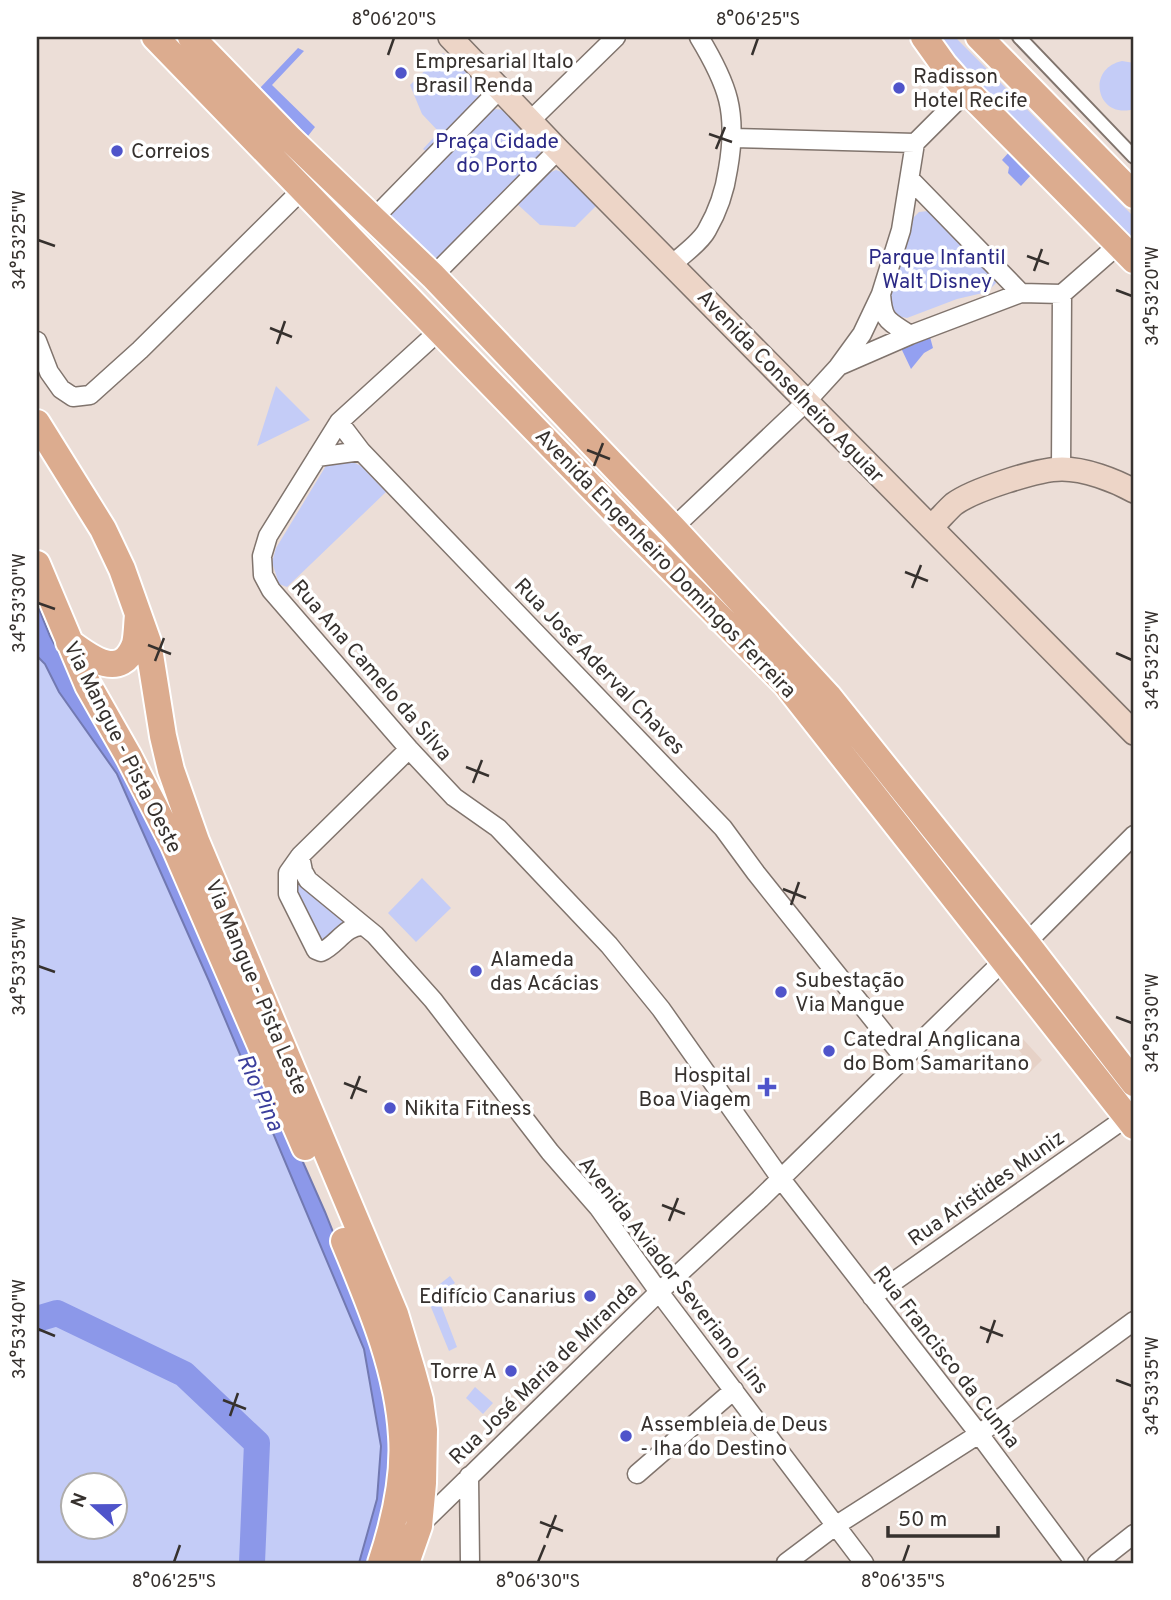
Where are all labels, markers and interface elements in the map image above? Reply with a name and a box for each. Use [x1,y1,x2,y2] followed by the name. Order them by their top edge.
[351,9,437,32] text: 8°06'20"S
[716,9,800,32] text: 8°06'25"S
[415,49,574,100] place label: Empresarial Italo Brasil Renda
[913,64,1027,115] place label: Radisson Hotel Recife
[393,65,409,81] marker: Empresarial Italo Brasil Renda
[891,80,907,96] marker: Radisson Hotel Recife
[435,129,559,180] park label: Praça Cidade do Porto
[131,139,210,166] place label: Correios
[109,143,125,159] marker: Correios
[9,190,32,290] text: 34°53'25"W
[868,245,1006,296] park label: Parque Infantil Walt Disney
[1142,246,1165,346] text: 34°53'20"W
[690,285,889,489] street label: Avenida Conselheiro Aguiar
[529,423,801,705] street label: Avenida Engenheiro Domingos Ferreira
[9,553,32,653] text: 34°53'30"W
[508,573,690,761] street label: Rua José Aderval Chaves
[285,575,457,767] street label: Rua Ana Camelo da Silva
[1142,610,1165,710] text: 34°53'25"W
[56,637,187,858] street label: Via Mangue - Pista Oeste
[198,876,313,1099] street label: Via Mangue - Pista Leste
[9,916,32,1016] text: 34°53'35"W
[490,947,599,998] place label: Alameda das Acácias
[468,963,484,979] marker: Alameda das Acácias
[795,968,905,1019] place label: Subestação Via Mangue
[1142,973,1165,1073] text: 34°53'30"W
[773,984,789,1000] marker: Subestação Via Mangue
[843,1027,1029,1078] place label: Catedral Anglicana do Bom Samaritano
[821,1043,837,1059] marker: Catedral Anglicana do Bom Samaritano
[229,1050,289,1136] water label: Rio Pina
[638,1063,751,1114] place label: Hospital Boa Viagem
[757,1077,777,1097] marker: Hospital Boa Viagem
[404,1096,532,1123] place label: Nikita Fitness
[382,1100,398,1116] marker: Nikita Fitness
[903,1125,1070,1253] street label: Rua Aristides Muniz
[572,1152,774,1400] street label: Avenida Aviador Severiano Lins
[866,1261,1025,1454] street label: Rua Francisco da Cunha
[444,1277,644,1471] street label: Rua José Maria de Miranda
[9,1279,32,1379] text: 34°53'40"W
[419,1284,576,1311] place label: Edifício Canarius
[582,1288,598,1304] marker: Edifício Canarius
[1142,1336,1165,1436] text: 34°53'35"W
[430,1359,497,1386] place label: Torre A
[503,1363,519,1379] marker: Torre A
[640,1412,828,1463] place label: Assembleia de Deus - Iha do Destino
[618,1428,634,1444] marker: Assembleia de Deus - Iha do Destino
[60,1470,130,1540] north arrow
[66,1490,94,1511] text: N
[888,1495,998,1539] scale bar
[898,1507,947,1534] text: 50 m
[132,1571,216,1594] text: 8°06'25"S
[496,1571,580,1594] text: 8°06'30"S
[861,1571,945,1594] text: 8°06'35"S

